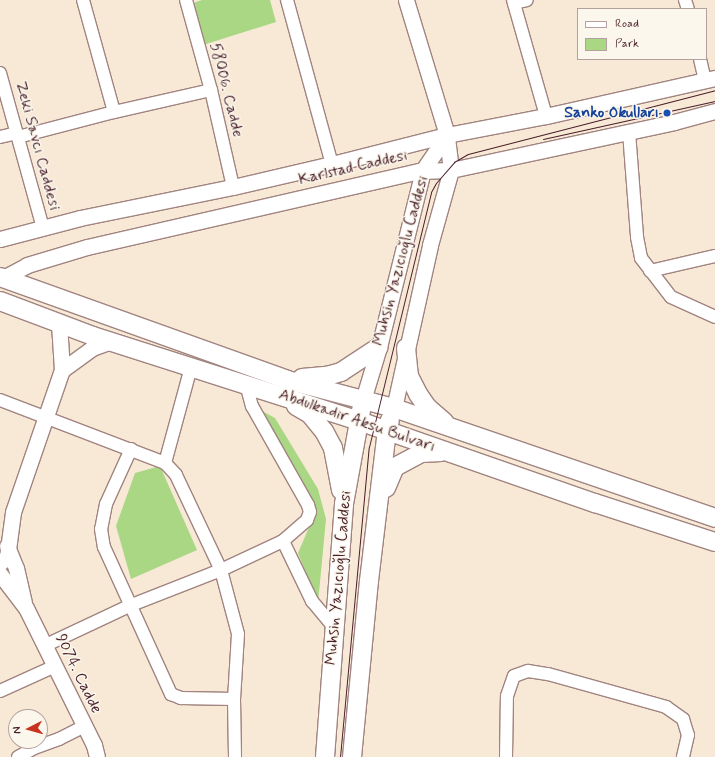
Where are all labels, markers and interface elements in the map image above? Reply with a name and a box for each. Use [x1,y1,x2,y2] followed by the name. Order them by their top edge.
[577,8,707,60] legend
[615,16,639,32] text: Road
[615,36,639,52] text: Park
[205,41,247,139] street label: 58006. Cadde
[11,80,63,212] street label: Zeki Savcı Caddesi
[562,103,659,123] place label: Sanko Okulları
[662,108,672,118] marker: Sanko Okulları
[295,146,411,190] street label: Karlstad Caddesi
[369,172,433,350] street label: Muhsin Yazıcıoğlu Caddesi
[279,386,435,456] street label: Abdulkadir Aksu Bulvarı
[322,488,356,668] street label: Muhsin Yazıcıoğlu Caddesi
[51,631,105,717] street label: 9074. Cadde
[8,709,48,749] north arrow
[10,726,24,735] text: N

